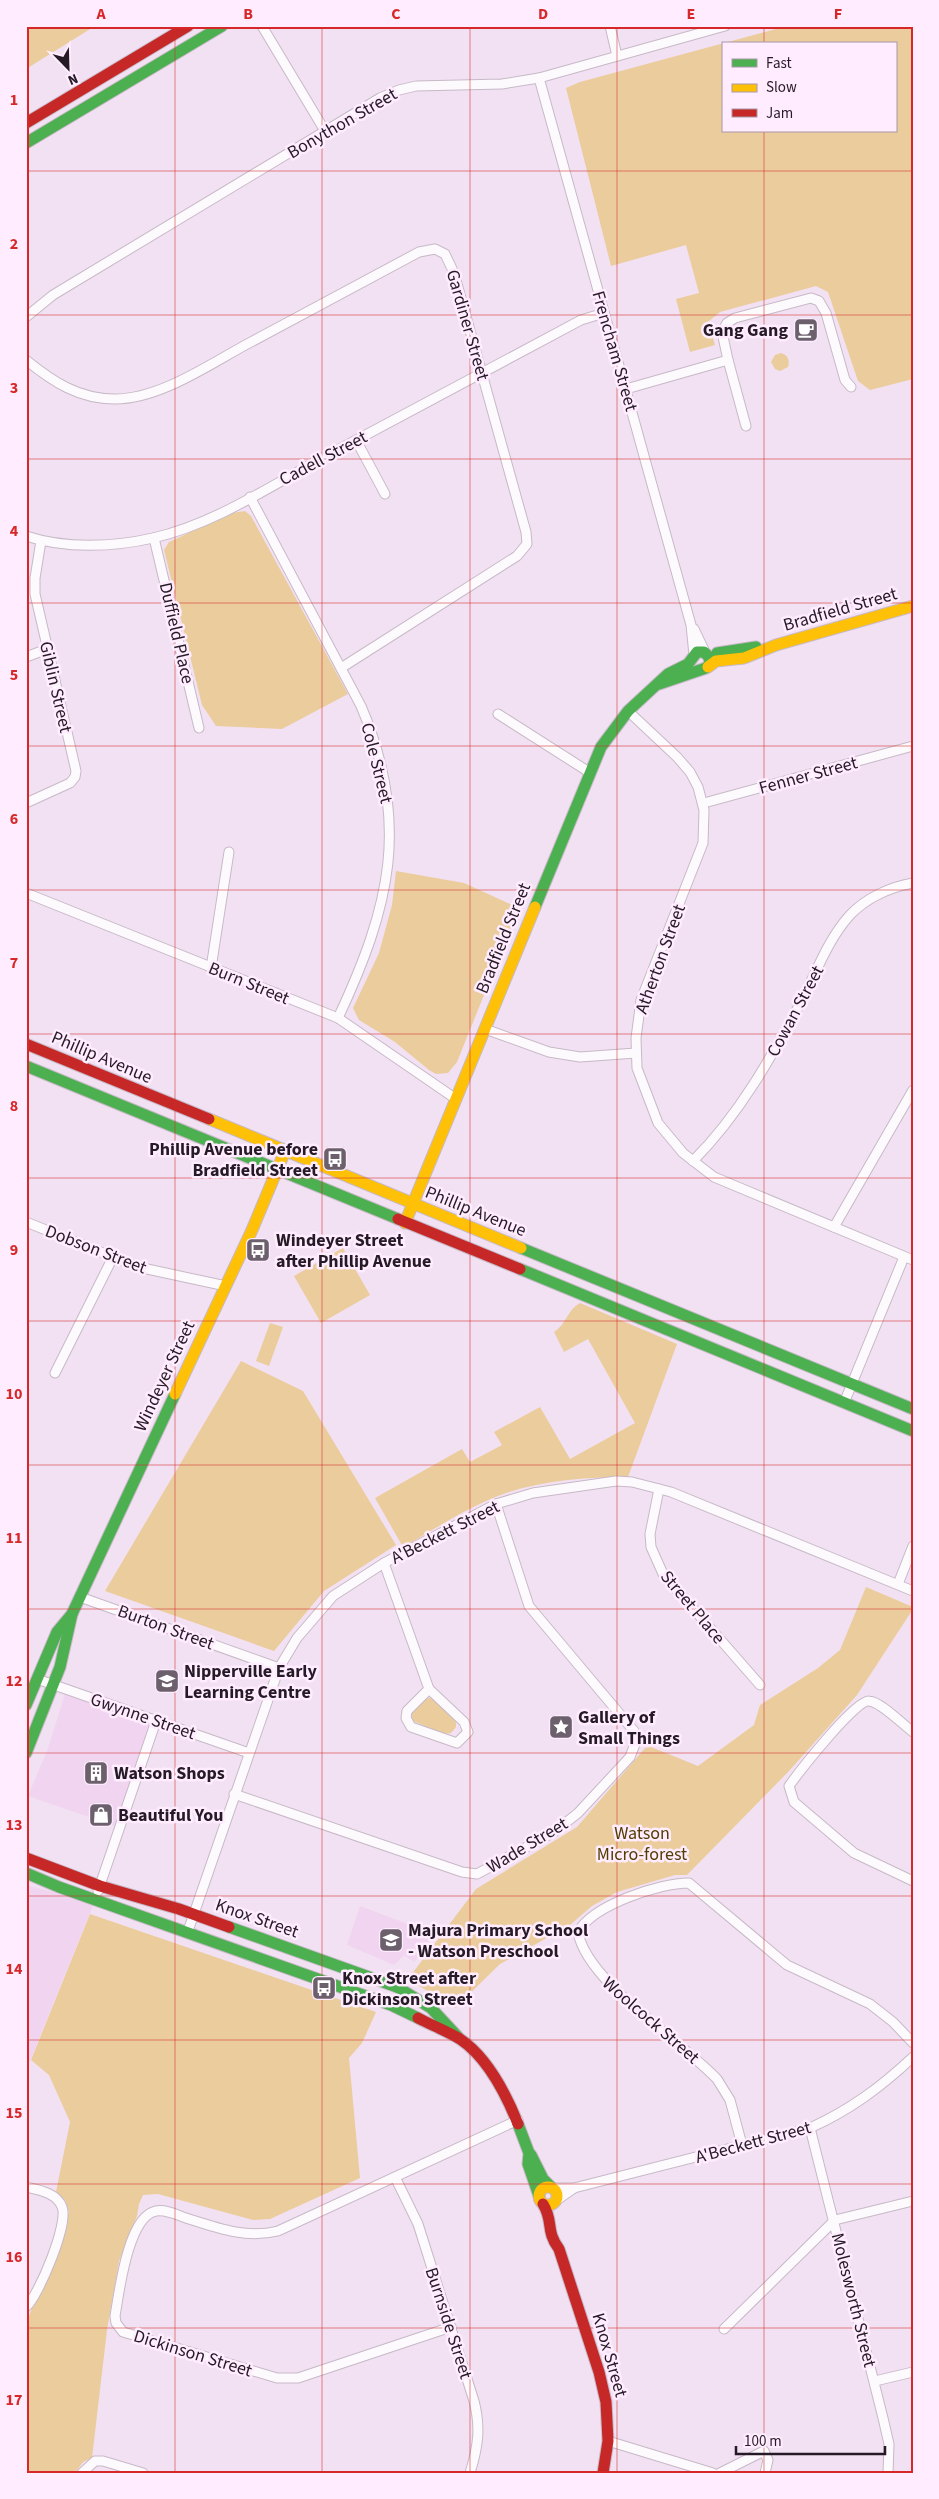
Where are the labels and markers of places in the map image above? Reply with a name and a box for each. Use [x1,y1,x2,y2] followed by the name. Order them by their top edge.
[793,317,819,343] cafe icon: Gang Gang
[703,318,788,343] place label: Gang Gang
[149,1137,318,1183] place label: Phillip Avenue before Bradfield Street
[322,1146,348,1172] bus stop icon: Phillip Avenue before Bradfield Street
[276,1228,431,1274] place label: Windeyer Street after Phillip Avenue
[245,1237,271,1263] bus stop icon: Windeyer Street after Phillip Avenue
[184,1659,317,1705] place label: Nipperville Early Learning Centre
[154,1668,180,1694] school or university icon: Nipperville Early Learning Centre
[578,1705,680,1751] place label: Gallery of Small Things
[548,1714,574,1740] place icon: Gallery of Small Things
[83,1760,109,1786] building icon: Watson Shops
[114,1761,225,1786] place label: Watson Shops
[88,1802,114,1828] shop icon: Beautiful You
[118,1803,223,1828] place label: Beautiful You
[408,1918,588,1964] place label: Majura Primary School - Watson Preschool
[378,1927,404,1953] school or university icon: Majura Primary School - Watson Preschool
[342,1966,477,2012] place label: Knox Street after Dickinson Street
[311,1975,337,2001] bus stop icon: Knox Street after Dickinson Street

